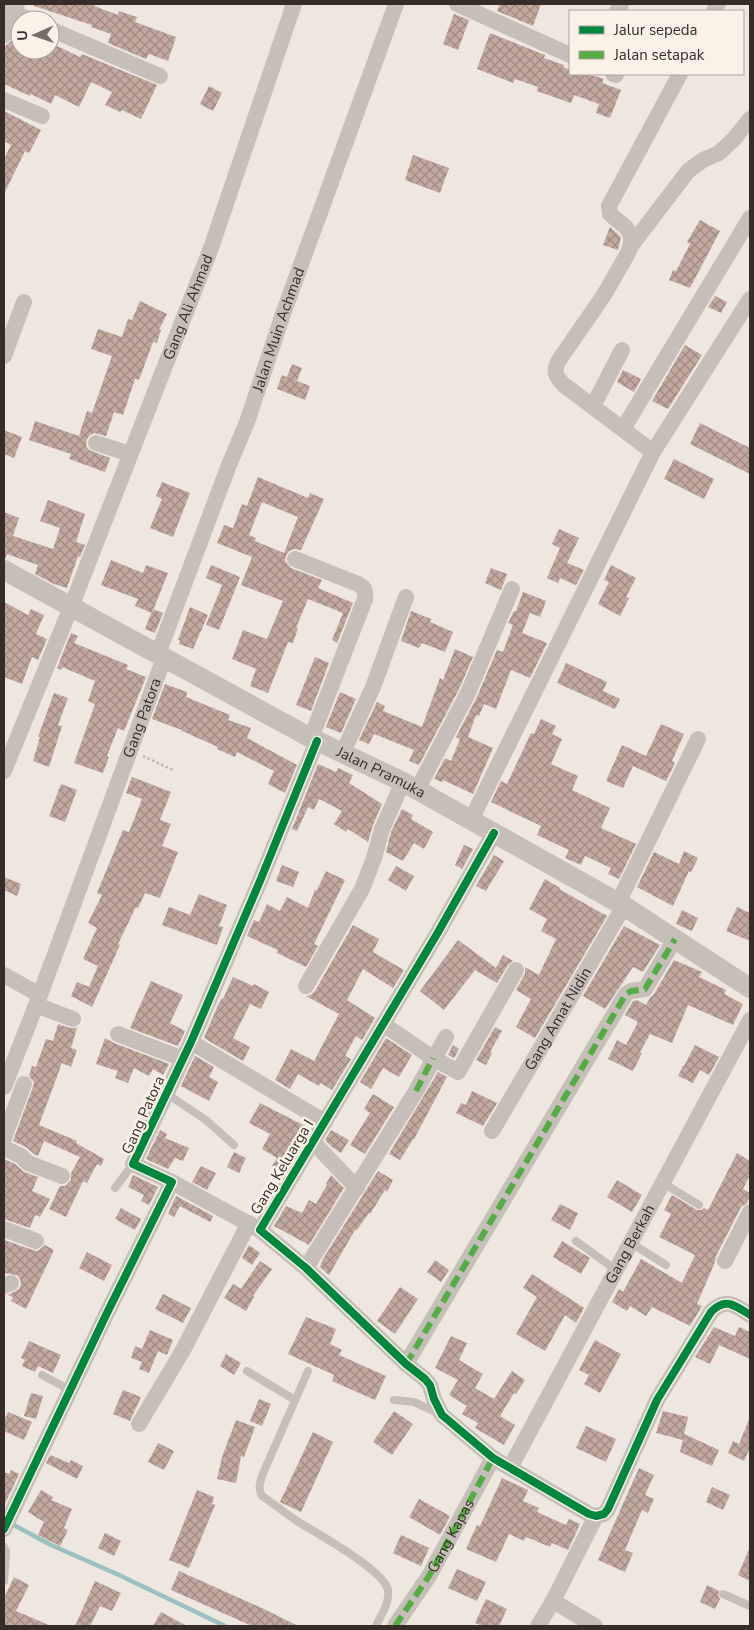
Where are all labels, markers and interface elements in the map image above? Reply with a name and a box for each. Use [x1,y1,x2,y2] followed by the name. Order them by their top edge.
[10,10,60,60] north arrow
[569,10,744,75] legend
[613,20,698,40] text: Jalur sepeda
[13,30,32,41] text: U
[613,45,705,65] text: Jalan setapak
[158,251,218,363] street label: Gang Ali Ahmad
[247,265,309,396] street label: Jalan Muin Achmad
[118,675,166,761] street label: Gang Patora
[332,741,429,803] street label: Jalan Pramuka
[520,964,596,1074] street label: Gang Amat Nidin
[117,1073,169,1157] street label: Gang Patora
[246,1116,318,1218] street label: Gang Keluarga I
[600,1201,659,1287] street label: Gang Berkah
[423,1495,479,1576] street label: Gang Kapas

